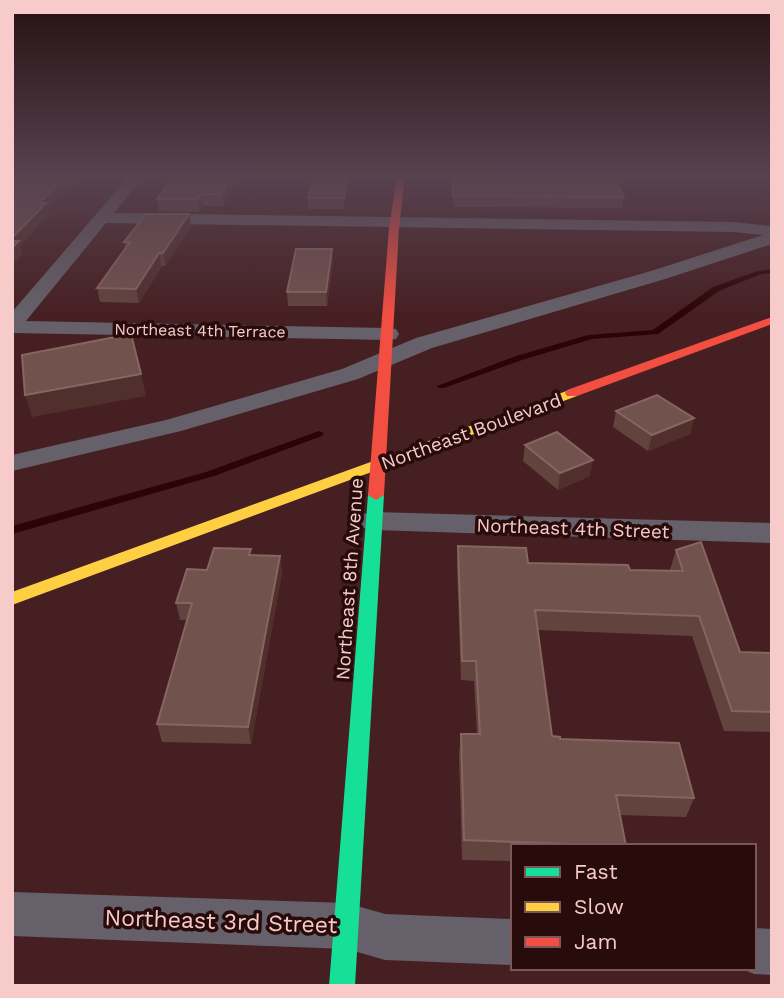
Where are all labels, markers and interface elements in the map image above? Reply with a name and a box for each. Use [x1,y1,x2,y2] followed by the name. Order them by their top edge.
[114,320,286,341] street label: Northeast 4th Terrace
[378,388,564,475] street label: Northeast Boulevard
[331,477,368,681] street label: Northeast 8th Avenue
[476,514,670,543] street label: Northeast 4th Street
[511,844,756,970] legend
[574,859,618,884] text: Fast
[574,894,624,919] text: Slow
[104,904,338,939] street label: Northeast 3rd Street
[574,929,617,954] text: Jam

